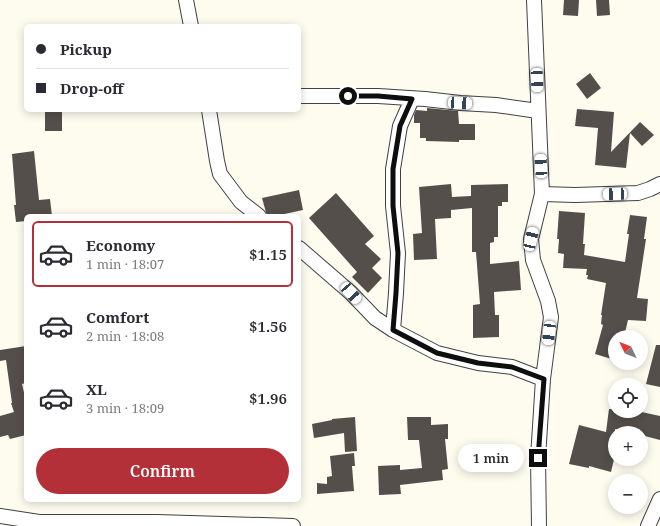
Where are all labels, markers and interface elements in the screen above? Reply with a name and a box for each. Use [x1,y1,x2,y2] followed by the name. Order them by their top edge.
[60,39,112,59] text: Pickup
[531,68,543,92] car
[60,78,124,98] text: Drop-off
[339,87,357,105] route start
[448,96,472,110] car
[534,154,548,178] car
[603,188,627,200] car
[522,226,540,252] car
[86,235,155,255] text: Economy
[38,236,74,272] icon: car
[249,244,287,264] text: $1.15
[86,255,164,273] text: 1 min · 18:07
[339,280,363,306] car
[86,307,149,327] text: Comfort
[38,308,74,344] icon: car
[249,316,287,336] text: $1.56
[542,320,556,346] car
[86,327,164,345] text: 2 min · 18:08
[608,330,648,370] north arrow
[608,330,648,514] map controls
[608,378,648,418] button: locate
[86,379,107,399] text: XL
[38,380,74,416] icon: car
[249,388,287,408] text: $1.96
[86,399,164,417] text: 3 min · 18:09
[608,426,648,466] button: +
[458,444,524,472] callout: 1 min
[36,448,289,494] button: Confirm
[473,449,509,467] text: 1 min
[529,449,547,467] route end
[608,474,648,514] button: −

